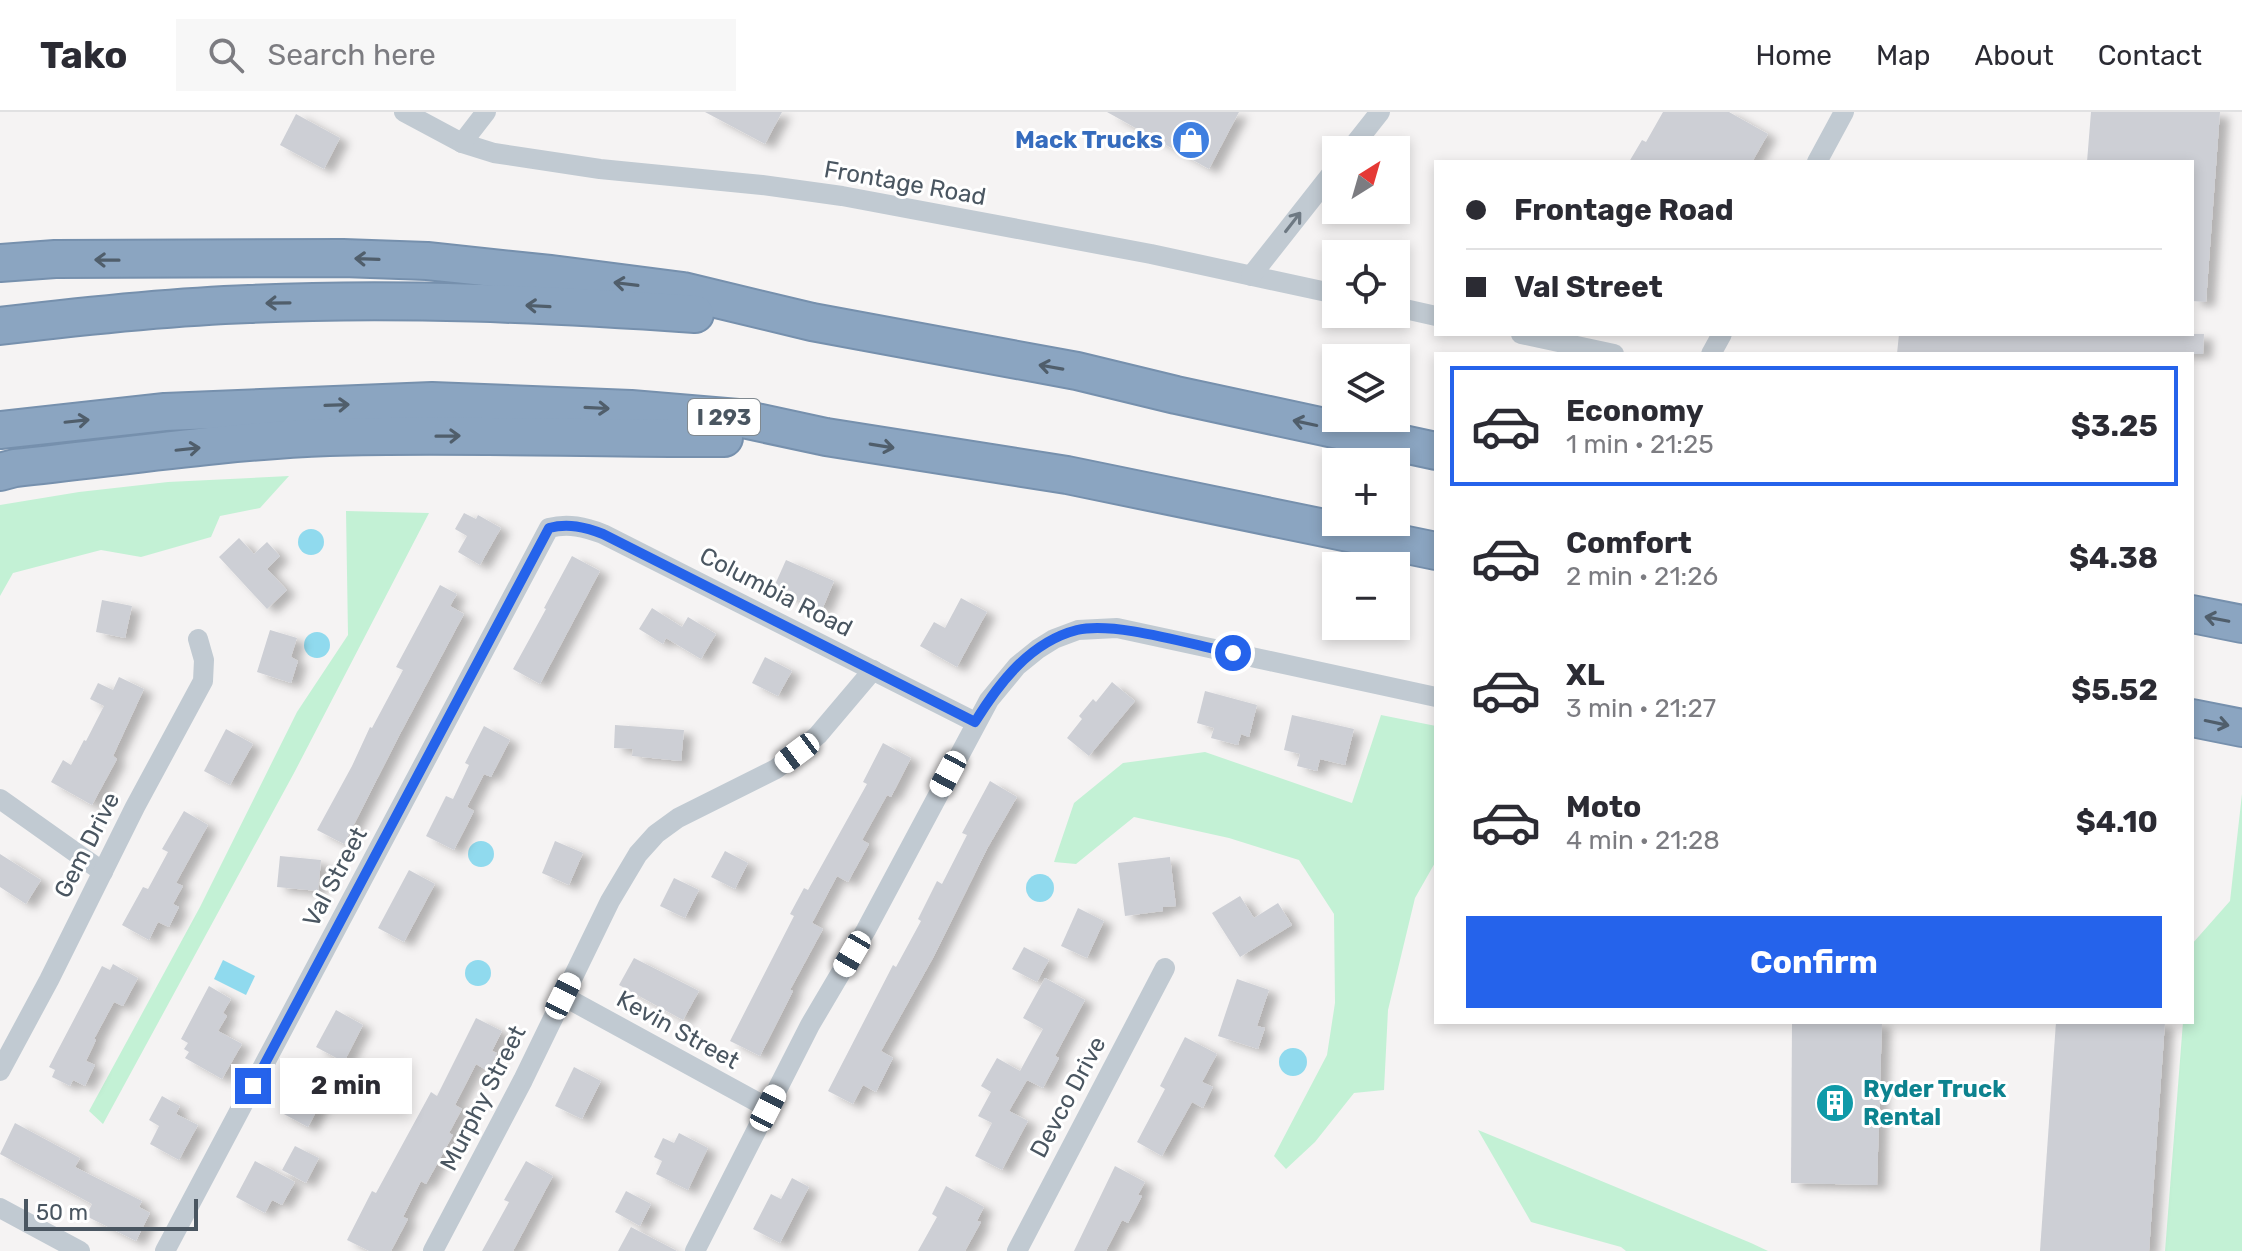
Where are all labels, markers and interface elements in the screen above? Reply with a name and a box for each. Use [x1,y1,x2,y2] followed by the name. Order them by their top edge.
[176,19,736,91] search box
[40,32,128,78] text: Tako
[204,33,248,77] icon: search
[268,37,436,73] text: Search here
[1755,39,1832,72] text: Home
[1876,39,1930,72] text: Map
[1974,39,2054,72] text: About
[2098,39,2202,72] text: Contact
[1170,119,1212,161] shop icon: Mack Trucks
[1015,126,1163,154] place label: Mack Trucks
[1322,136,1410,224] north arrow
[1322,136,1410,640] map controls
[822,155,988,211] street label: Frontage Road
[1514,192,1734,228] text: Frontage Road
[1285,212,1302,233] one-way arrow
[1322,240,1410,328] button: locate
[354,251,381,266] one-way arrow
[94,252,121,267] one-way arrow
[1514,269,1663,305] text: Val Street
[613,276,640,291] one-way arrow
[265,295,292,311] one-way arrow
[525,298,552,313] one-way arrow
[1322,344,1410,432] button: layers
[1039,358,1064,373] one-way arrow
[1470,390,1542,462] icon: car
[1566,393,1704,429] text: Economy
[323,397,350,412] one-way arrow
[688,399,760,435] road number: I 293
[583,400,610,415] one-way arrow
[2071,408,2158,444] text: $3.25
[64,413,90,428] one-way arrow
[1293,415,1318,430] one-way arrow
[434,428,461,443] one-way arrow
[1566,429,1714,460] text: 1 min · 21:25
[868,439,894,454] one-way arrow
[174,441,201,456] one-way arrow
[1322,448,1410,536] button: +
[1470,522,1542,594] icon: car
[1566,525,1692,561] text: Comfort
[2069,540,2158,576] text: $4.38
[695,542,857,642] street label: Columbia Road
[1322,552,1410,640] button: −
[1566,561,1718,592] text: 2 min · 21:26
[2205,611,2230,626] one-way arrow
[1215,635,1251,671] route start
[1470,654,1542,726] icon: car
[1566,657,1605,693] text: XL
[2071,672,2158,708] text: $5.52
[1566,693,1716,724] text: 3 min · 21:27
[2204,716,2229,731] one-way arrow
[771,729,823,777] car
[926,747,970,801] car
[1470,786,1542,858] icon: car
[48,788,126,902] street label: Gem Drive
[1566,789,1641,825] text: Moto
[2076,804,2158,840] text: $4.10
[297,822,373,932] street label: Val Street
[1566,825,1720,856] text: 4 min · 21:28
[1466,916,2162,1008] button: Confirm
[830,927,874,981] car
[542,969,584,1023] car
[612,985,744,1075] street label: Kevin Street
[434,1021,532,1175] street label: Murphy Street
[1024,1032,1112,1162] street label: Devco Drive
[281,1058,413,1114] callout: 2 min
[235,1068,271,1104] route end
[311,1070,381,1101] text: 2 min
[1863,1075,2006,1131] place label: Ryder Truck Rental
[746,1081,790,1135] car
[1814,1082,1856,1124] building icon: Ryder Truck Rental
[24,1195,198,1231] scale bar
[36,1199,88,1226] text: 50 m

